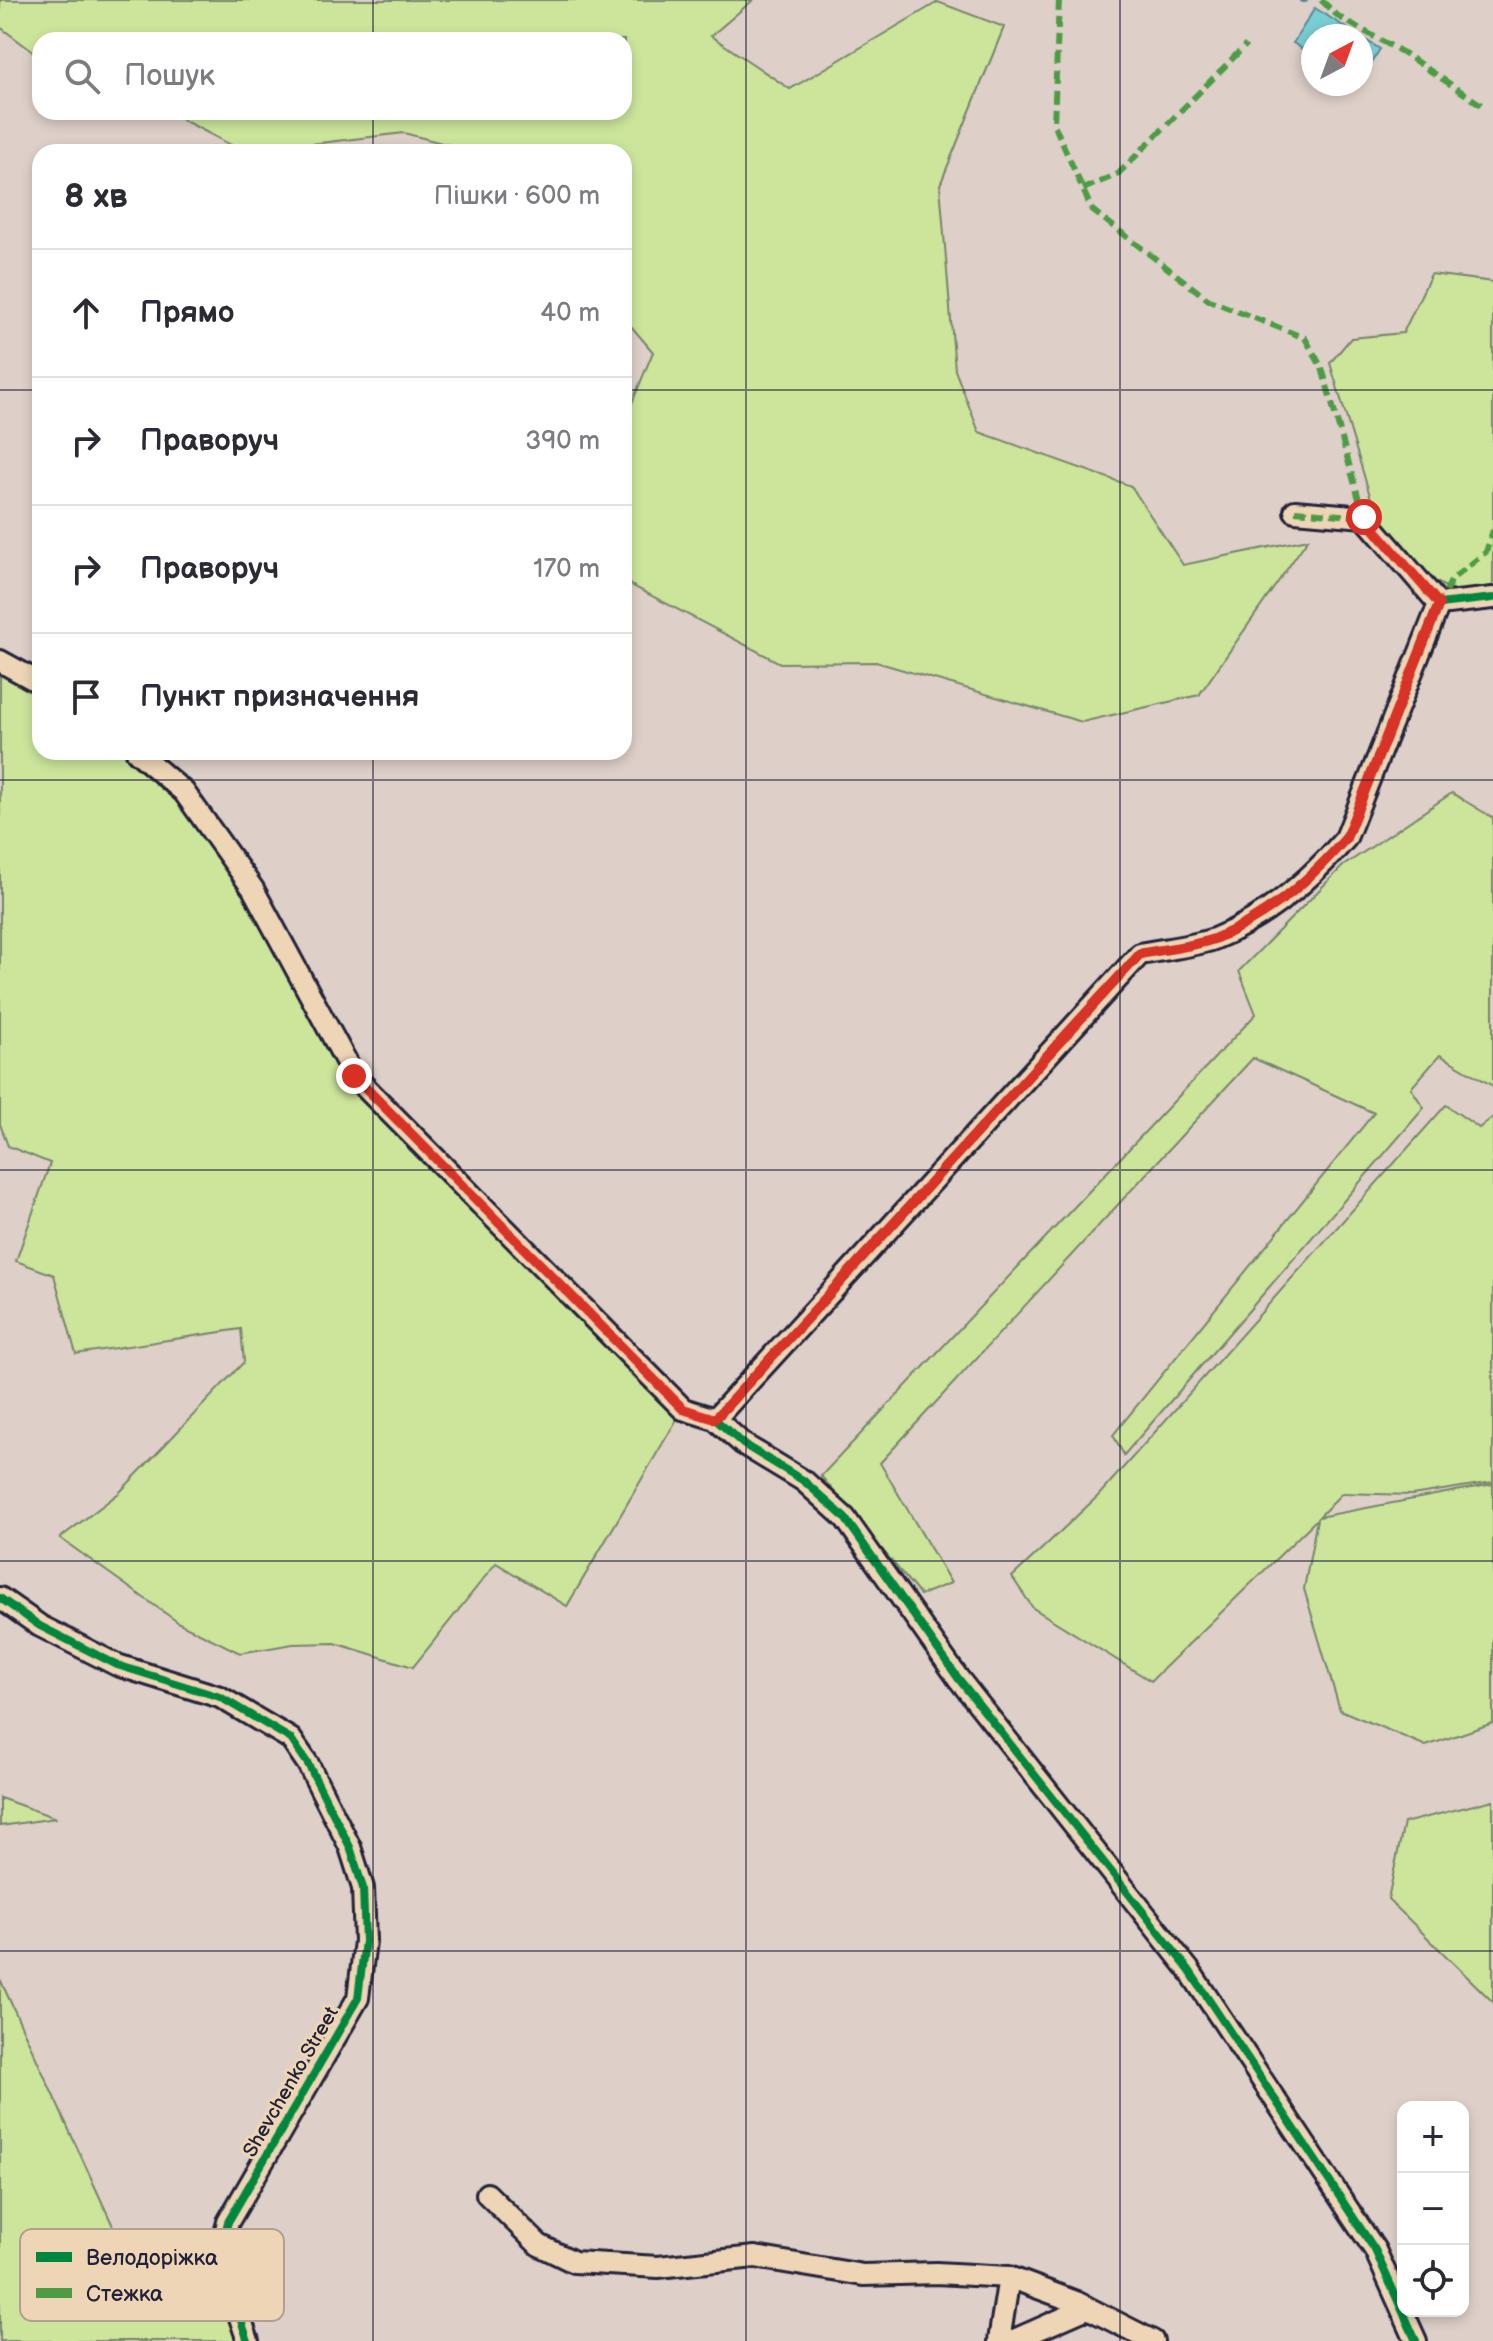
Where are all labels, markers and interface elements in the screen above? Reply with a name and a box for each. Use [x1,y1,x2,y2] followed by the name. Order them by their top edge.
[1301,24,1373,96] north arrow
[32,32,632,120] search box
[60,54,104,98] icon: search
[124,58,215,94] text: Пошук
[64,176,128,217] text: 8 хв
[434,181,600,212] text: Пішки · 600 m
[64,291,108,335] icon: ahead
[140,295,234,331] text: Прямо
[540,298,600,329] text: 40 m
[64,419,108,463] icon: right
[140,423,279,459] text: Праворуч
[525,426,600,457] text: 390 m
[1346,499,1382,535] route start
[64,547,108,591] icon: right
[140,551,279,587] text: Праворуч
[533,554,600,585] text: 170 m
[64,675,108,719] icon: arrive
[140,679,419,715] text: Пункт призначення
[336,1058,372,1094] route end
[238,2002,344,2162] street label: Shevchenko Street
[1397,2101,1469,2317] map controls
[1397,2101,1469,2173] button: +
[1397,2173,1469,2245] button: −
[20,2229,284,2321] legend
[86,2245,218,2272] text: Велодоріжка
[1397,2245,1469,2317] button: locate
[86,2281,163,2308] text: Стежка

